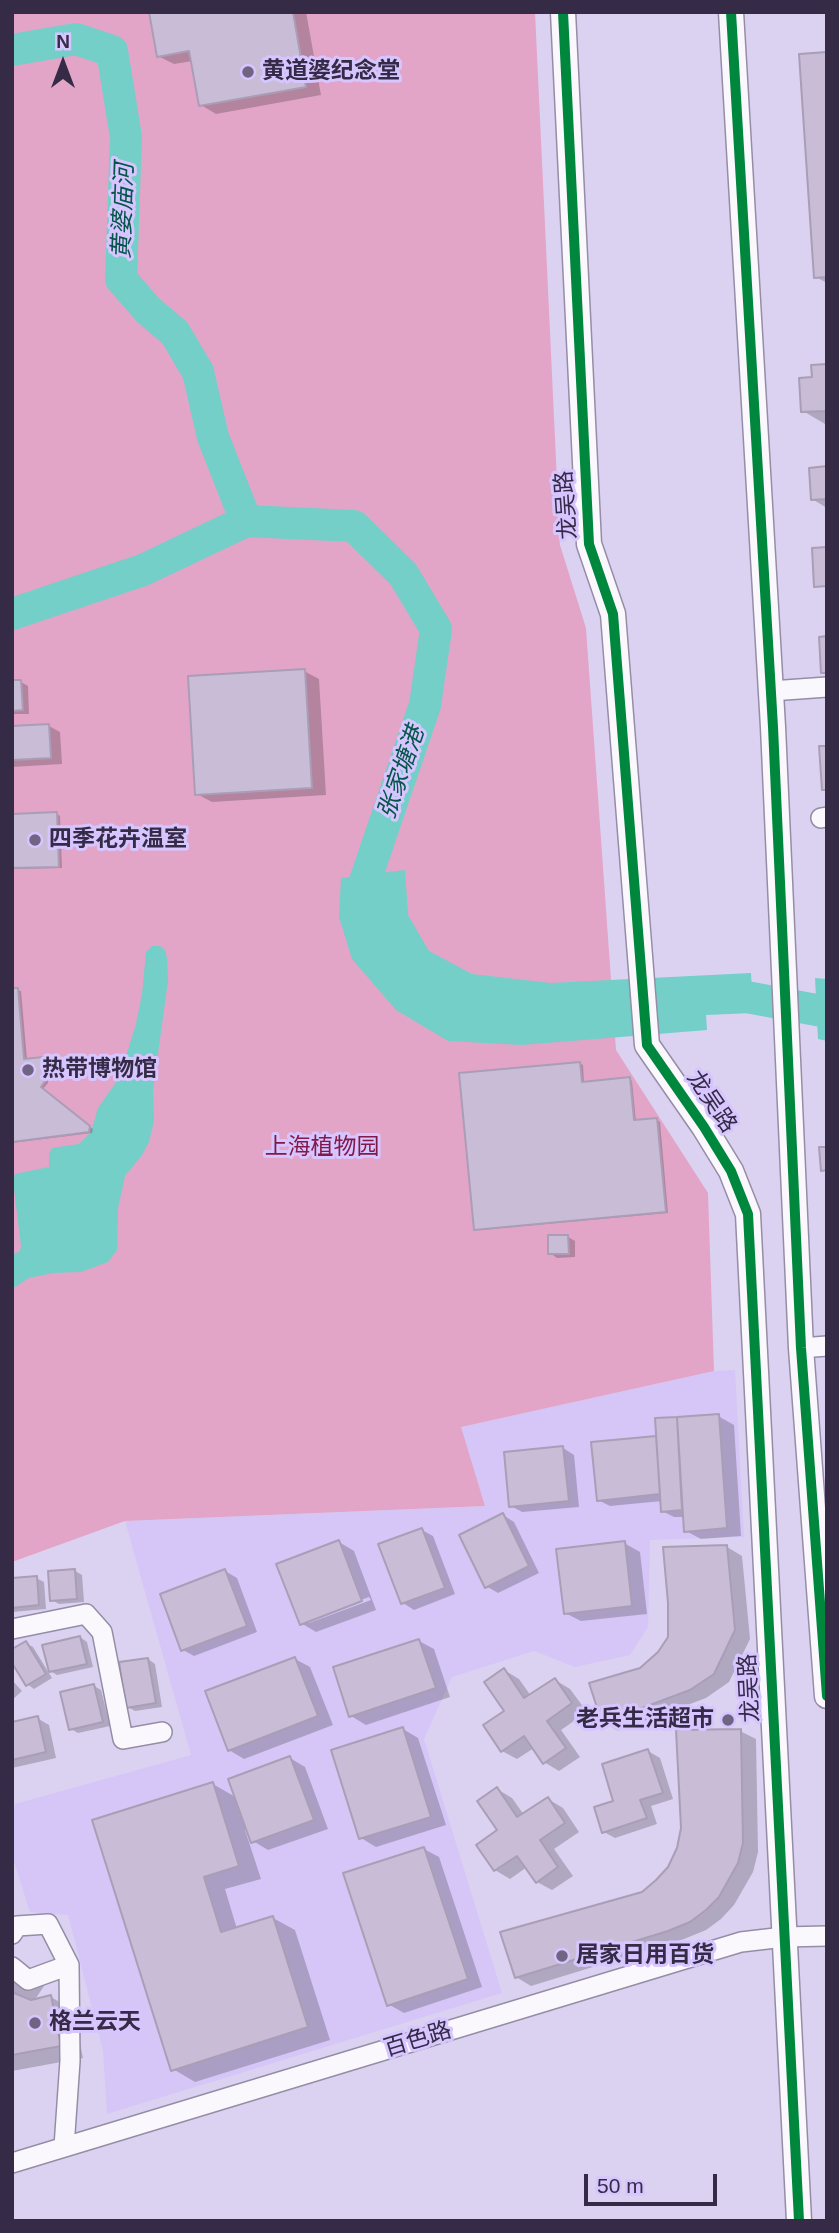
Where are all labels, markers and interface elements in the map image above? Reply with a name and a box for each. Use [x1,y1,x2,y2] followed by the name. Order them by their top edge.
[28,28,98,98] north arrow
[56,31,70,52] text: N
[262,58,400,86] place label: 黄道婆纪念堂
[240,64,256,80] marker: 黄道婆纪念堂
[108,163,140,259] water label: 黄婆庙河
[551,470,583,540] street label: 龙吴路
[373,723,431,823] water label: 张家塘港
[49,826,187,854] place label: 四季花卉温室
[27,832,43,848] marker: 四季花卉温室
[42,1056,157,1084] place label: 热带博物馆
[20,1062,36,1078] marker: 热带博物馆
[680,1066,742,1138] street label: 龙吴路
[265,1134,379,1162] park label: 上海植物园
[734,1653,766,1723] street label: 龙吴路
[576,1706,714,1734] place label: 老兵生活超市
[720,1712,736,1728] marker: 老兵生活超市
[576,1942,714,1970] place label: 居家日用百货
[554,1948,570,1964] marker: 居家日用百货
[49,2009,141,2037] place label: 格兰云天
[27,2015,43,2031] marker: 格兰云天
[381,2017,455,2063] street label: 百色路
[587,2160,720,2204] scale bar
[597,2174,644,2197] text: 50 m

